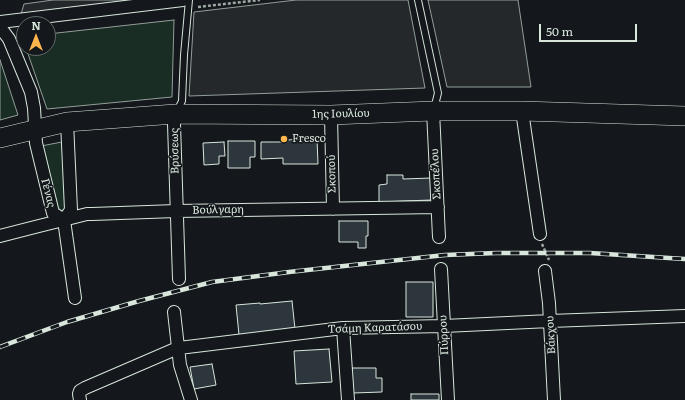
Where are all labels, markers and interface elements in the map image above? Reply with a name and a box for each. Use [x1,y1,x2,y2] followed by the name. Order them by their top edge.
[16,16,56,56] north arrow
[541,16,639,42] scale bar
[31,17,41,33] text: N
[546,22,573,40] text: 50 m
[312,107,370,121] street label: 1ης Ιουλίου
[168,128,182,174] street label: Βρύσεως
[292,132,326,146] place label: Fresco
[279,134,289,144] marker: Fresco
[428,148,444,200] street label: Σκοπέλου
[325,155,339,193] street label: Σκοπού
[38,177,58,209] street label: Γένας
[192,203,244,217] street label: Βούλγαρη
[436,315,452,355] street label: Πύρρου
[543,315,559,355] street label: Βάκχου
[327,320,423,336] street label: Τσάμη Καρατάσου

